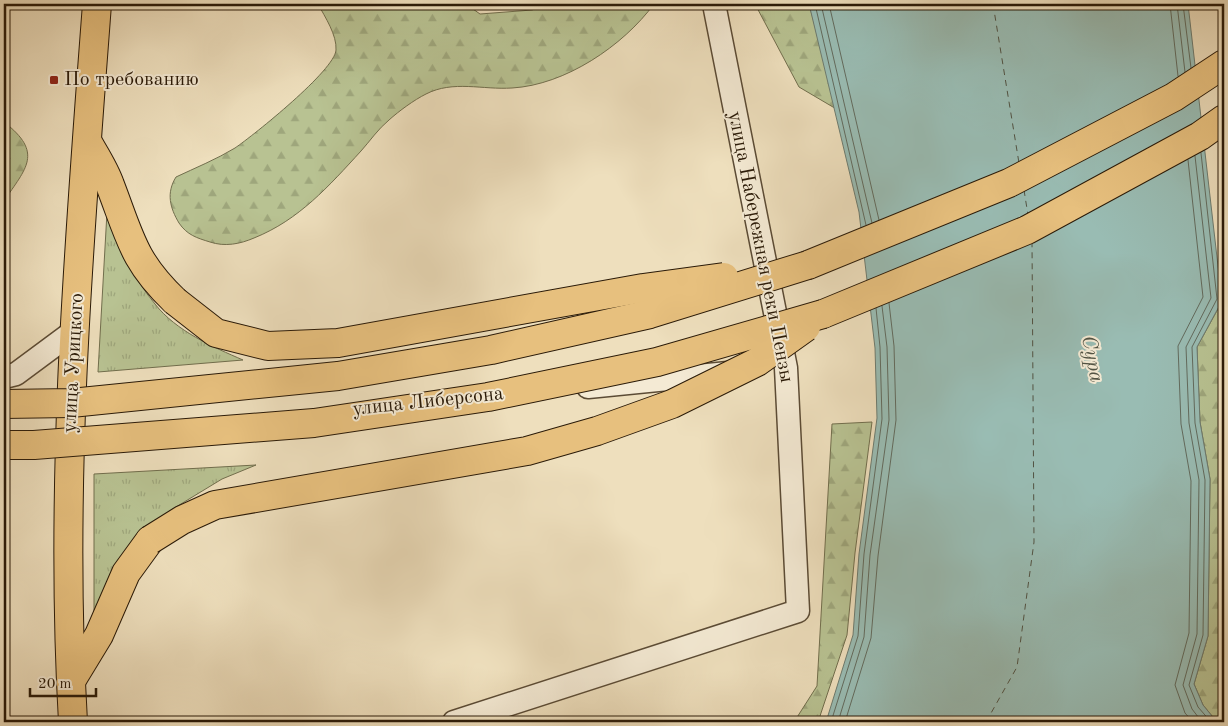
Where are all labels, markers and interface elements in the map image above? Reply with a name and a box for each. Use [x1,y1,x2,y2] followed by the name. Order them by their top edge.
[64,70,199,90] place label: По требованию
[48,74,60,86] marker: По требованию
[724,110,796,384] street label: улица Набережная реки Пензы
[60,293,88,433] street label: улица Урицкого
[1077,334,1107,384] water label: Сура
[351,384,505,420] street label: улица Либерсона
[30,666,96,698] scale bar
[38,677,72,692] text: 20 m

